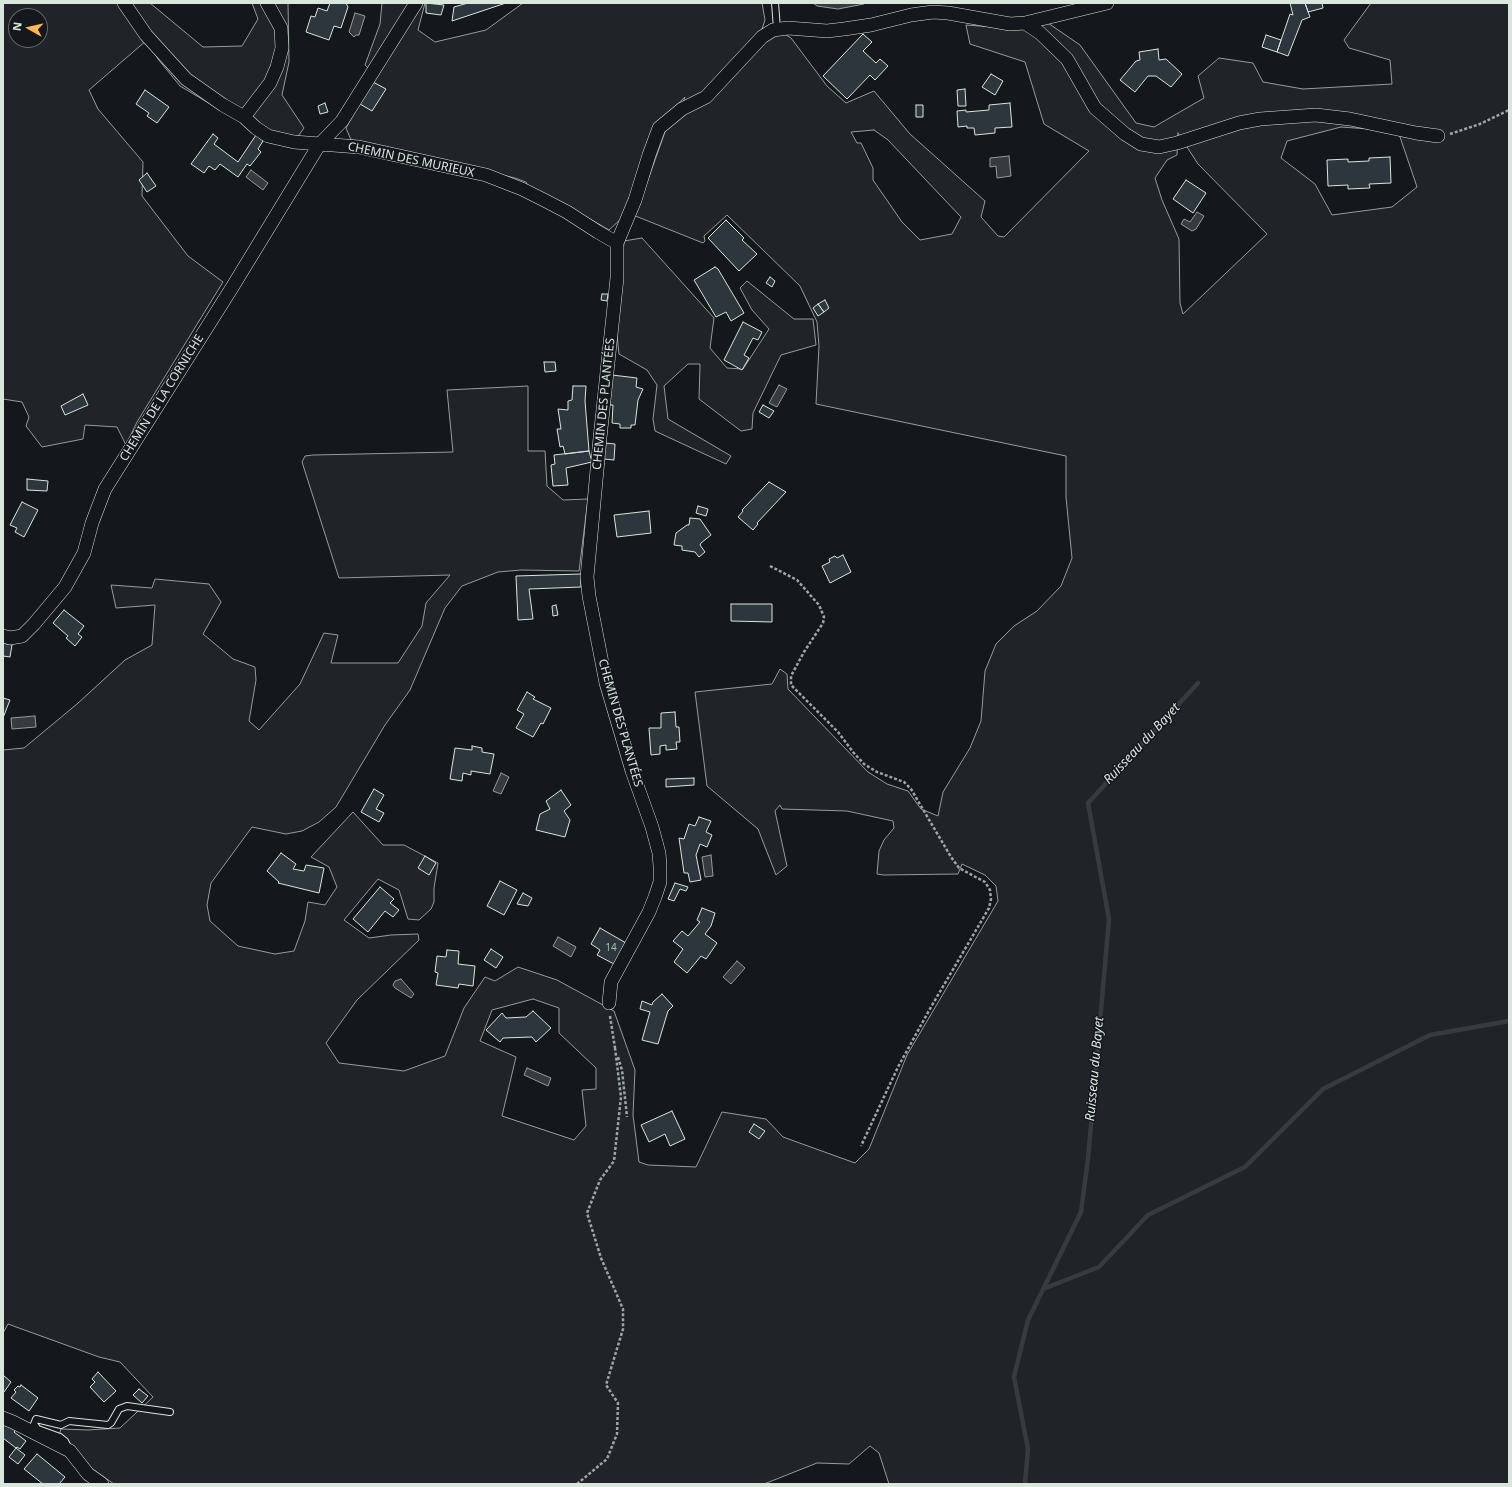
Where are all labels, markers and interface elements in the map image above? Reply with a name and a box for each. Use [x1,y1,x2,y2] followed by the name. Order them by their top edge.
[8,8,48,48] north arrow
[9,21,25,32] text: N
[346,140,476,180] street label: CHEMIN DES MURIEUX
[117,332,207,464] street label: CHEMIN DE LA CORNICHE
[590,337,618,471] street label: CHEMIN DES PLANTÉES
[595,657,645,789] street label: CHEMIN DES PLANTÉES
[1101,700,1183,788] water label: Ruisseau du Bayet
[605,942,617,954] house number: 14
[1083,1016,1107,1122] water label: Ruisseau du Bayet

